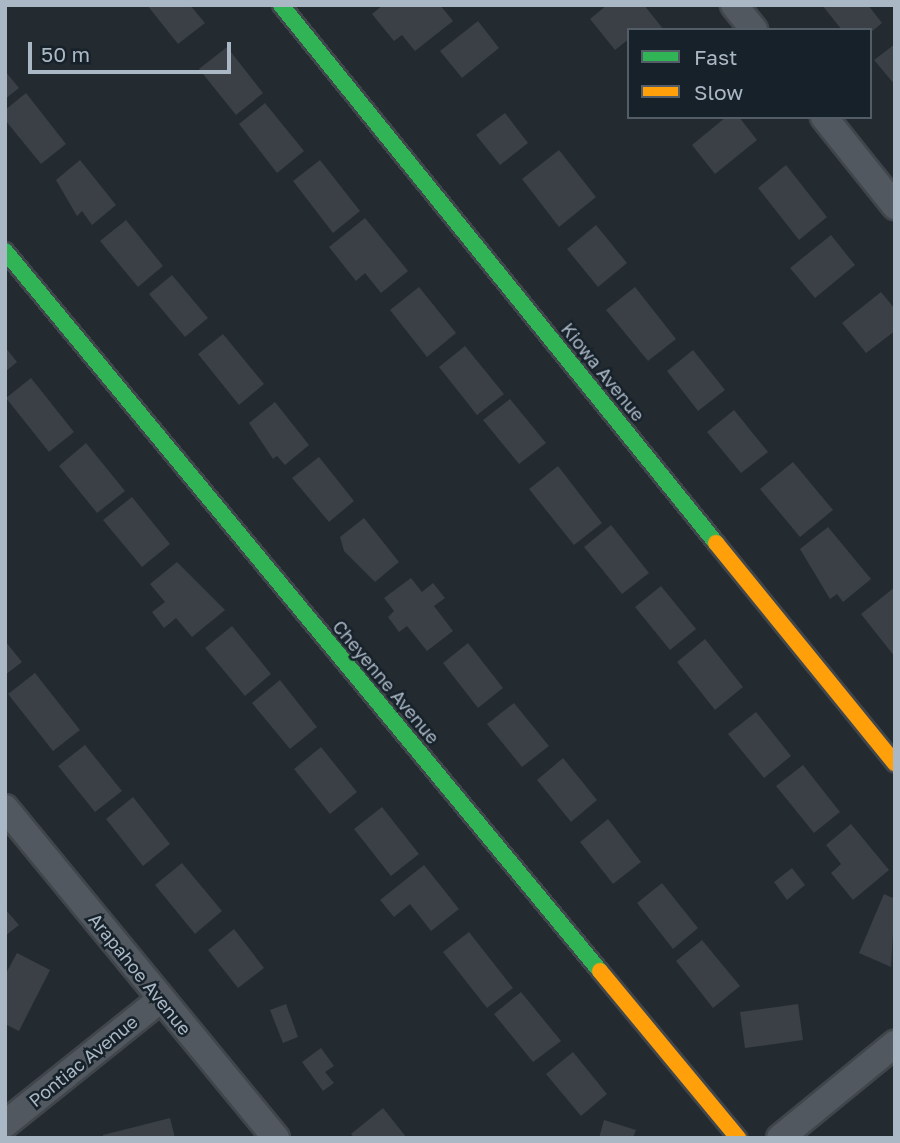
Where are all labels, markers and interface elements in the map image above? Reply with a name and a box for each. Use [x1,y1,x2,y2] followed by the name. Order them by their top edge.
[32,28,234,72] scale bar
[627,28,872,119] legend
[41,41,90,67] text: 50 m
[694,44,737,70] text: Fast
[694,79,743,105] text: Slow
[557,318,649,426] street label: Kiowa Avenue
[328,616,444,748] street label: Cheyenne Avenue
[84,909,196,1039] street label: Arapahoe Avenue
[24,1011,142,1111] street label: Pontiac Avenue

